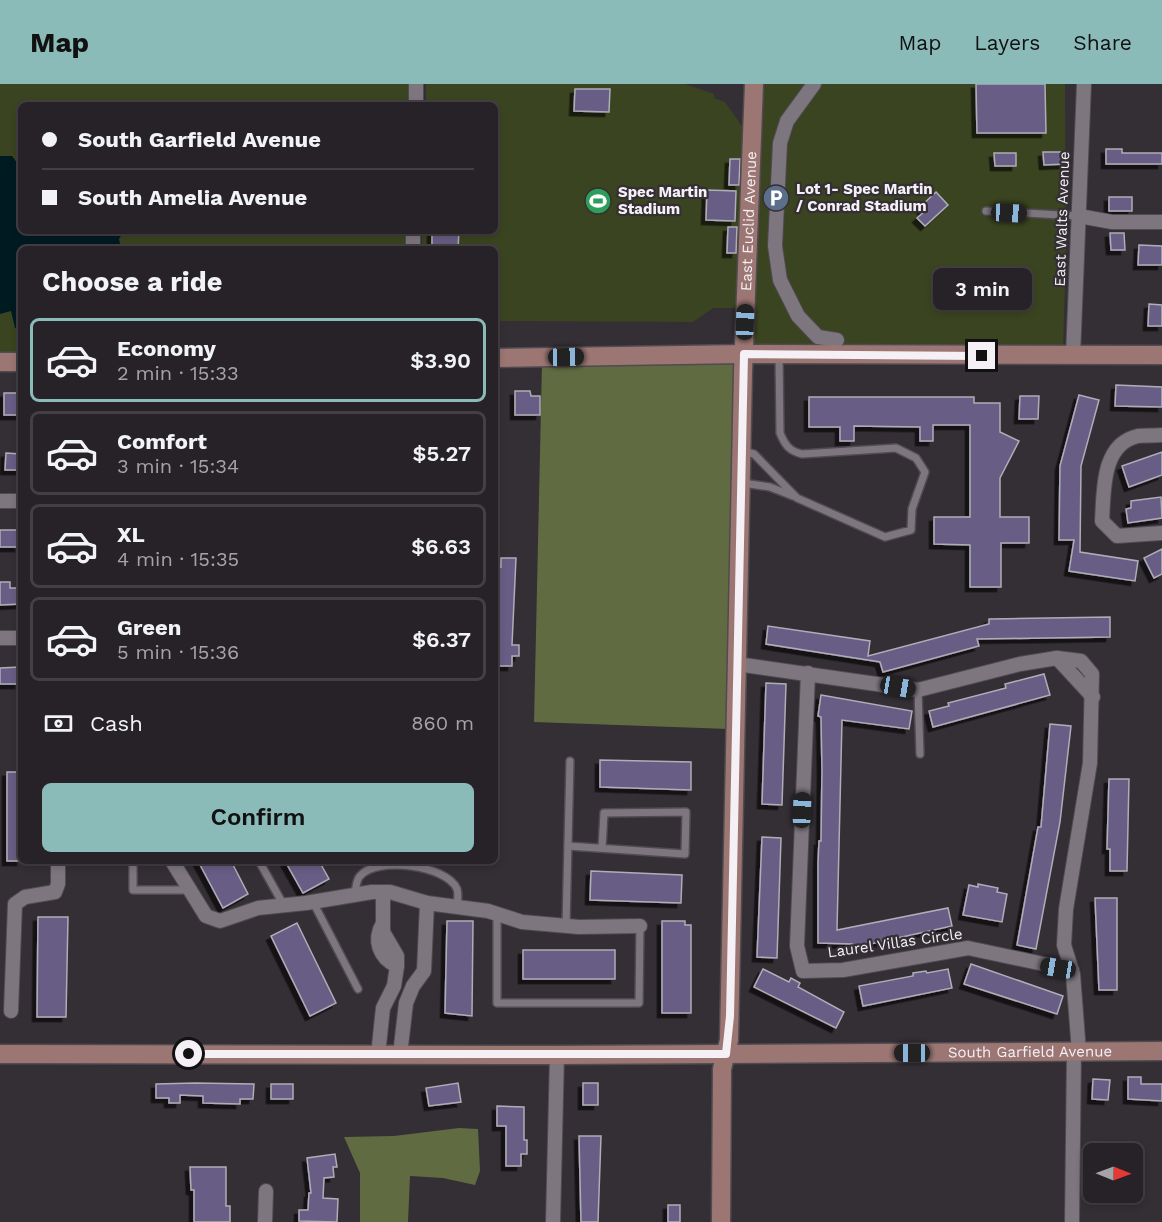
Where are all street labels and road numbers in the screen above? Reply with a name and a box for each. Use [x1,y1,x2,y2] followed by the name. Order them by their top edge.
[737,151,760,291] street label: East Euclid Avenue
[1051,151,1073,287] street label: East Walts Avenue
[826,925,964,961] street label: Laurel Villas Circle
[948,1042,1112,1061] street label: South Garfield Avenue

